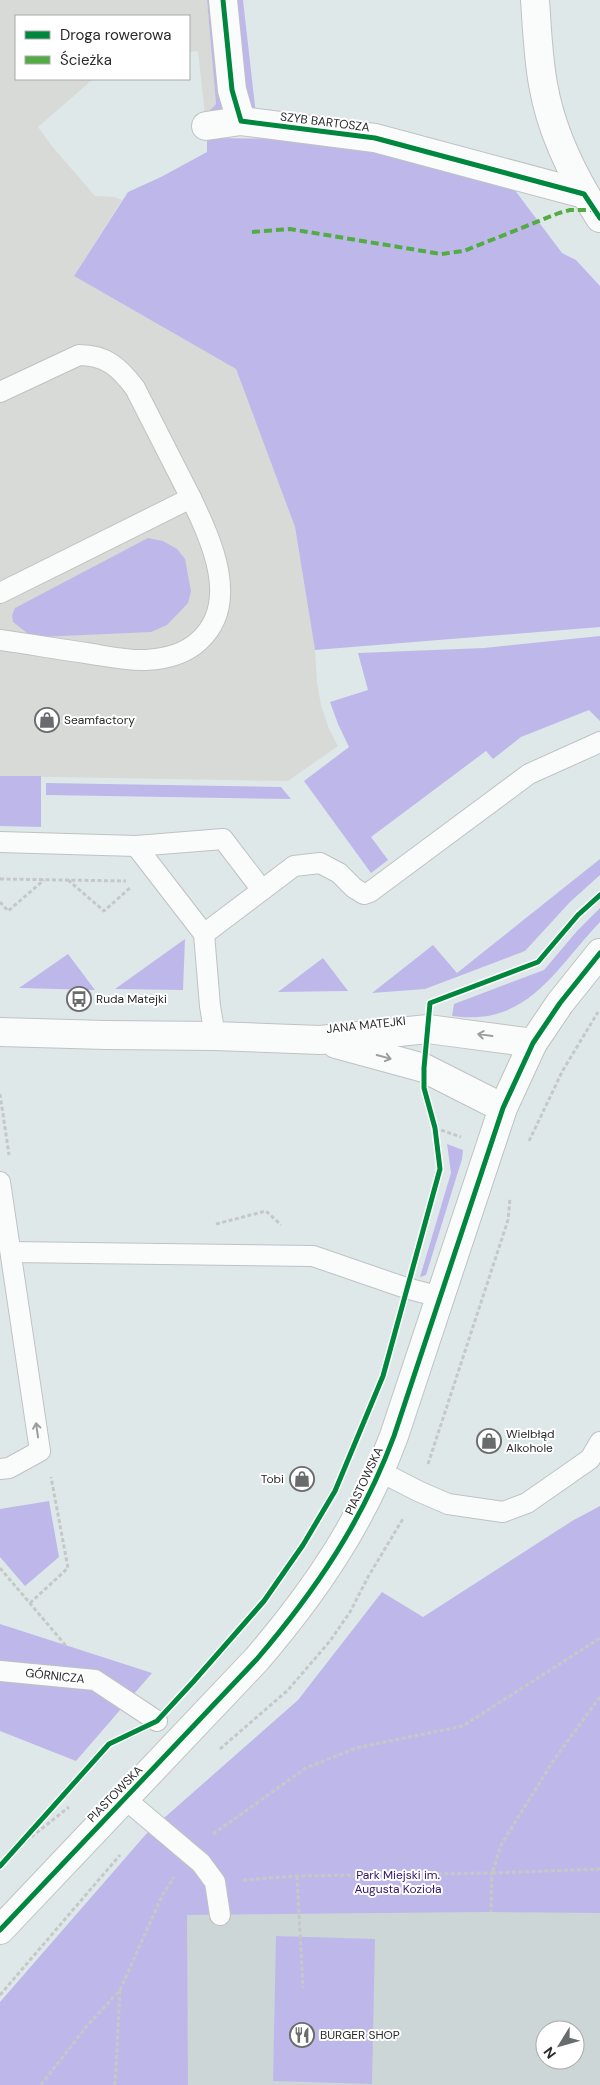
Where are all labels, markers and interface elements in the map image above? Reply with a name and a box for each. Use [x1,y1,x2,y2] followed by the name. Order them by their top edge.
[15,15,190,80] legend
[60,25,171,45] text: Droga rowerowa
[60,50,112,70] text: Ścieżka
[279,109,371,135] street label: SZYB BARTOSZA
[34,707,60,733] shop icon: Seamfactory
[64,712,135,728] place label: Seamfactory
[66,986,92,1012] bus stop icon: Ruda Matejki
[96,991,167,1007] place label: Ruda Matejki
[326,1013,406,1037] street label: JANA MATEJKI
[478,1030,494,1040] one-way arrow
[376,1053,392,1063] one-way arrow
[32,1422,42,1438] one-way arrow
[506,1426,555,1456] place label: Wielbłąd Alkohole
[476,1428,502,1454] shop icon: Wielbłąd Alkohole
[341,1444,387,1518] street label: PIASTOWSKA
[289,1466,315,1492] shop icon: Tobi
[261,1471,284,1487] place label: Tobi
[24,1665,86,1687] street label: GÓRNICZA
[84,1762,146,1826] street label: PIASTOWSKA
[354,1867,442,1897] park label: Park Miejski im. Augusta Kozioła
[535,2020,585,2070] north arrow
[289,2022,315,2048] restaurant icon: BURGER SHOP
[320,2027,400,2043] place label: BURGER SHOP
[539,2043,560,2062] text: N

